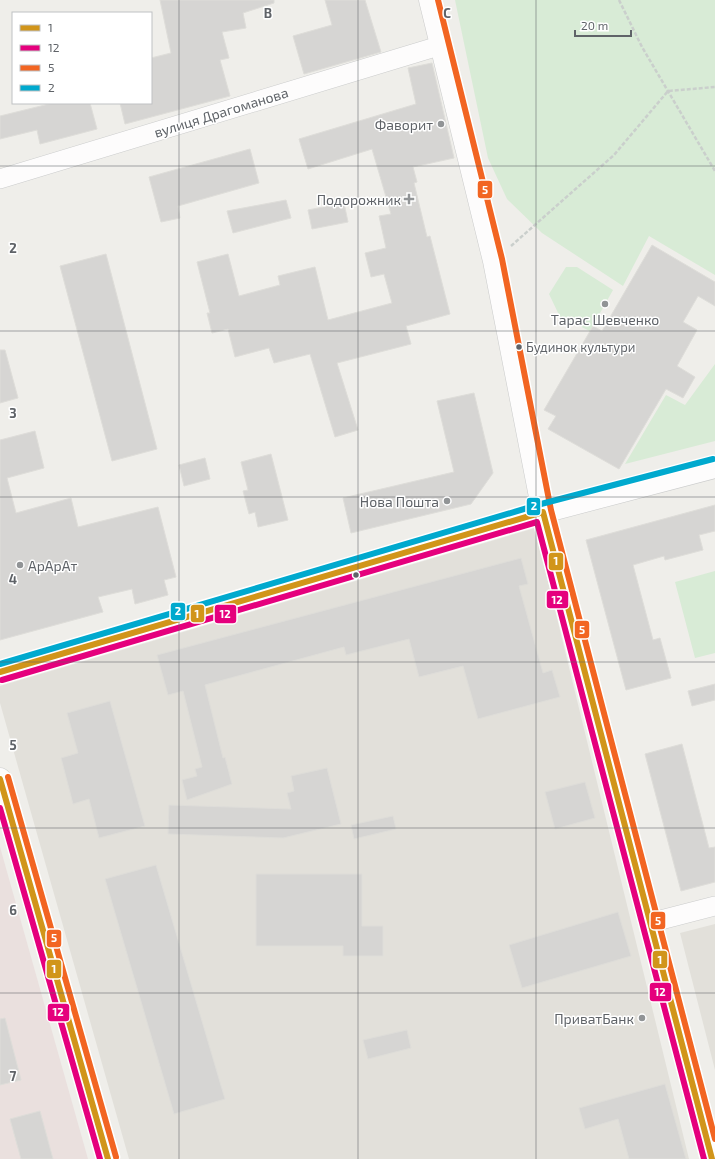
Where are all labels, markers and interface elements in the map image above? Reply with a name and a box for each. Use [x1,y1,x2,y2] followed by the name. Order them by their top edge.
[264,5,272,21] text: B
[443,5,451,21] text: C
[12,12,152,104] legend
[575,12,631,38] scale bar
[581,18,608,32] text: 20 m
[48,20,53,34] text: 1
[48,40,60,54] text: 12
[48,60,54,74] text: 5
[48,80,55,94] text: 2
[152,83,290,141] street label: вулиця Драгоманова
[375,116,433,133] place label: Фаворит
[436,119,446,129] marker: Фаворит
[477,180,493,199] line badge: 5
[482,183,488,196] text: 5
[317,191,401,208] place label: Подорожник
[404,194,414,204] marker: Подорожник
[9,240,17,256] text: 2
[600,299,610,309] marker: Тарас Шевченко
[551,311,659,328] place label: Тарас Шевченко
[526,339,635,355] place label: Будинок культури
[514,342,524,352] marker: Будинок культури
[9,405,17,421] text: 3
[360,493,439,510] place label: Нова Пошта
[442,496,452,506] marker: Нова Пошта
[526,497,541,516] line badge: 2
[531,499,537,512] text: 2
[548,552,564,571] line badge: 1
[554,554,558,567] text: 1
[28,557,77,574] place label: АрАрАт
[15,560,25,570] marker: АрАрАт
[351,570,361,580] unlabelled marker
[9,571,17,587] text: 4
[546,590,569,609] line badge: 12
[551,593,563,606] text: 12
[170,602,186,621] line badge: 2
[175,604,181,617] text: 2
[190,604,205,623] line badge: 1
[214,604,237,624] line badge: 12
[195,607,199,620] text: 1
[219,607,231,620] text: 12
[574,620,590,639] line badge: 5
[579,623,585,636] text: 5
[9,737,17,753] text: 5
[9,902,17,918] text: 6
[650,911,666,930] line badge: 5
[655,914,661,927] text: 5
[46,929,62,948] line badge: 5
[51,931,57,944] text: 5
[652,950,668,969] line badge: 1
[658,953,662,966] text: 1
[46,959,62,979] line badge: 1
[52,962,56,975] text: 1
[649,982,672,1002] line badge: 12
[654,985,666,998] text: 12
[47,1003,70,1022] line badge: 12
[52,1005,64,1018] text: 12
[554,1010,634,1027] place label: ПриватБанк
[637,1013,647,1023] marker: ПриватБанк
[10,1068,17,1084] text: 7

